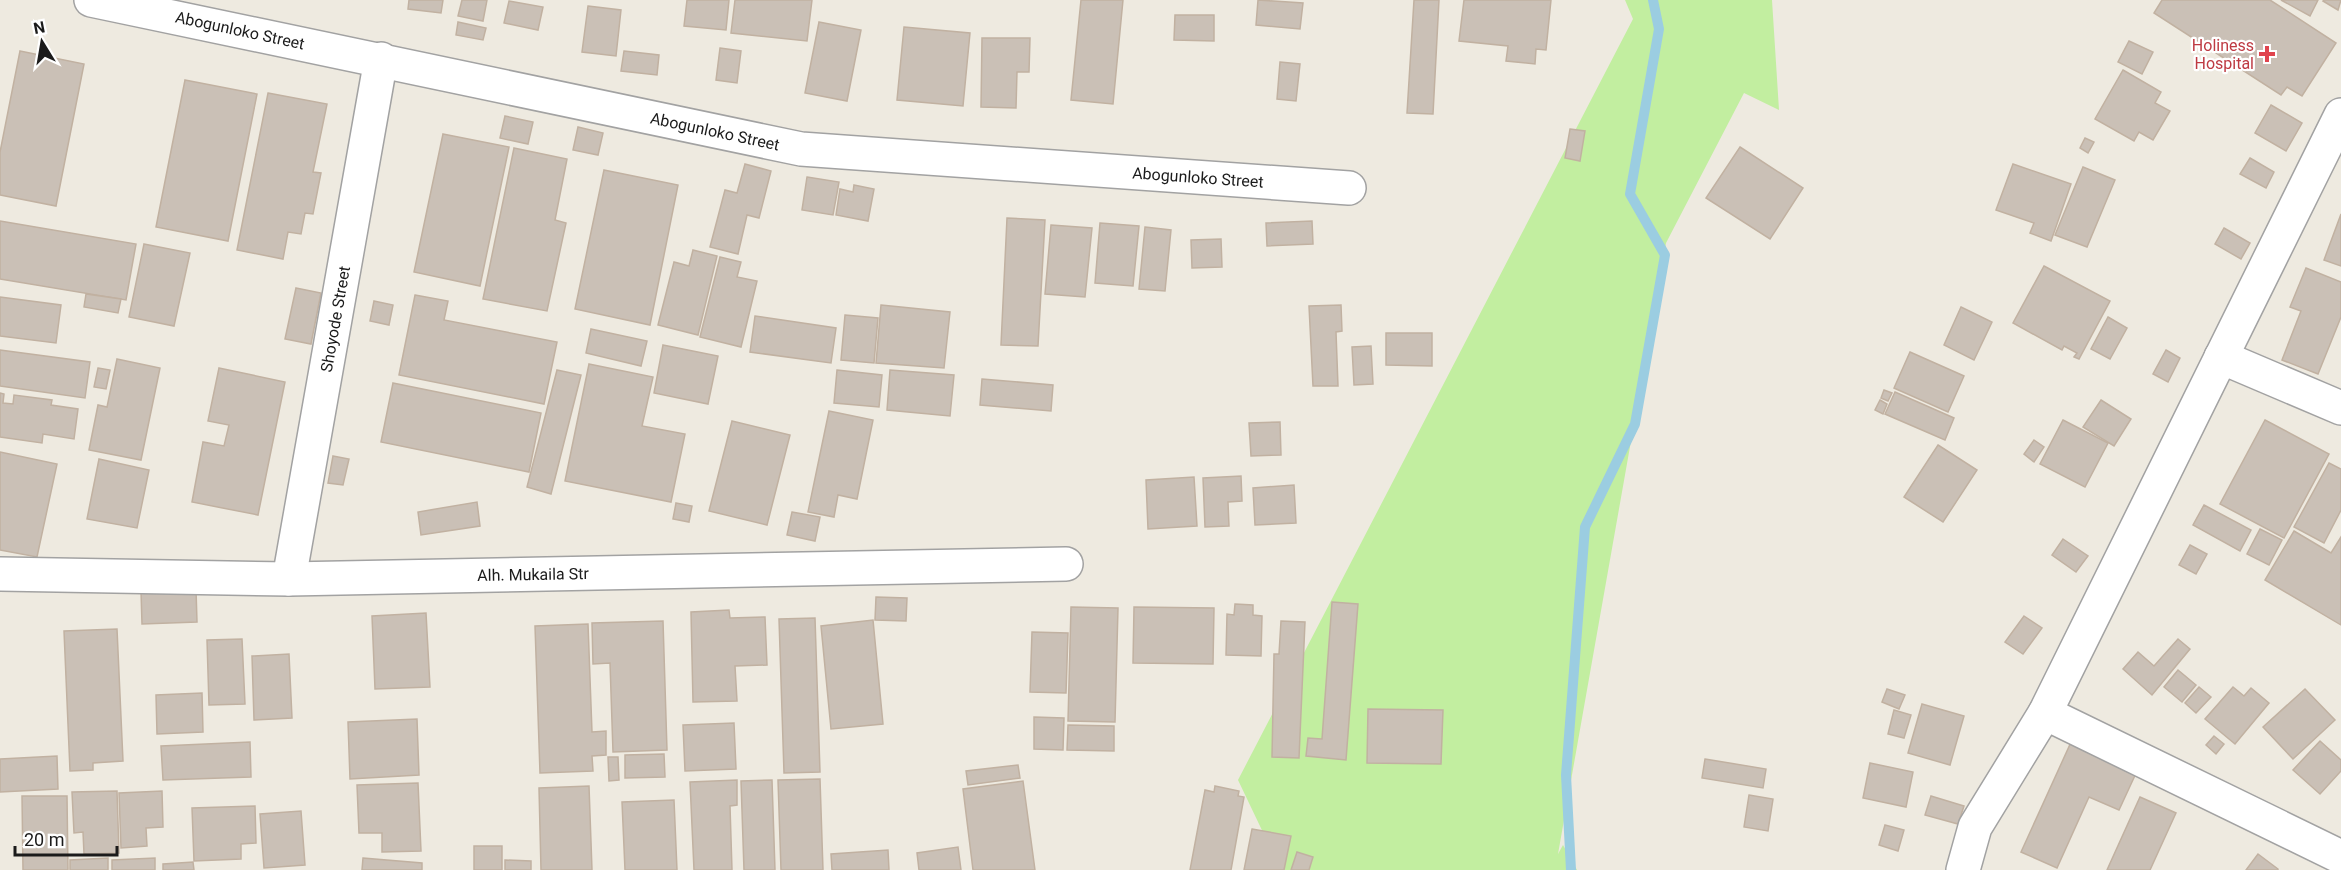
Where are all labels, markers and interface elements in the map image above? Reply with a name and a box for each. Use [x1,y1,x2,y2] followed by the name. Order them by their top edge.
[174,8,306,53] street label: Abogunloko Street
[12,12,72,72] north arrow
[32,17,47,38] text: N
[2192,36,2254,73] place label: Holiness Hospital
[2258,45,2276,63] marker: Holiness Hospital
[649,109,781,154] street label: Abogunloko Street
[1132,163,1264,192] street label: Abogunloko Street
[317,264,354,374] street label: Shoyode Street
[477,564,590,585] street label: Alh. Mukaila Str
[15,819,117,857] scale bar
[24,829,64,850] text: 20 m

